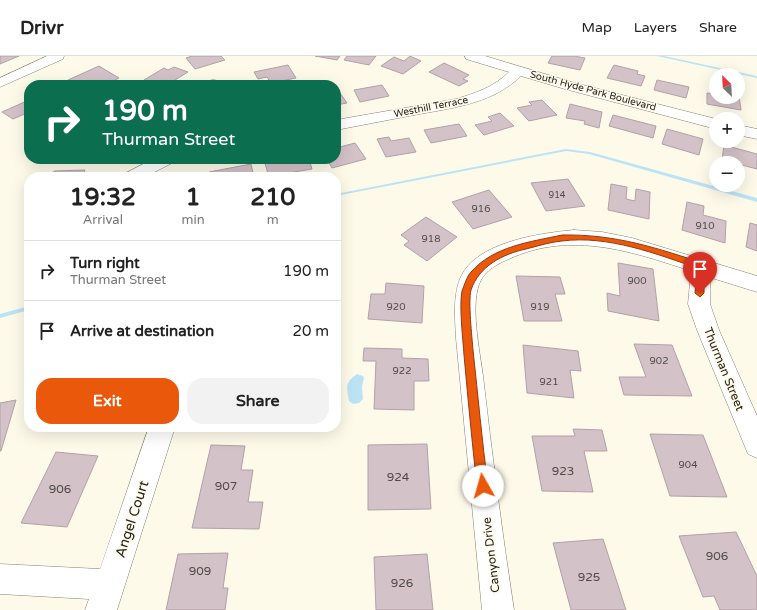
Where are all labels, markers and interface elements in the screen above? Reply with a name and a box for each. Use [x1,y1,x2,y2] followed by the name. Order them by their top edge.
[20,17,63,39] text: Drivr
[582,19,612,36] text: Map
[634,19,677,36] text: Layers
[699,19,737,36] text: Share
[529,68,657,114] street label: South Hyde Park Boulevard
[709,68,745,104] north arrow
[709,68,745,192] map controls
[102,94,188,128] text: 190 m
[393,94,469,120] street label: Westhill Terrace
[36,96,88,148] icon: right
[709,112,745,148] button: +
[102,128,235,150] text: Thurman Street
[709,156,745,192] button: −
[70,183,136,212] text: 19:32
[186,183,201,212] text: 1
[250,183,295,212] text: 210
[549,190,566,201] house number: 914
[472,203,490,215] house number: 916
[83,212,123,228] text: Arrival
[182,212,205,228] text: min
[267,212,279,228] text: m
[696,220,714,232] house number: 910
[422,233,440,245] house number: 918
[683,252,717,293] pin
[70,254,140,272] text: Turn right
[689,258,711,280] icon: arrive
[36,260,58,282] icon: right
[283,262,329,280] text: 190 m
[70,272,166,288] text: Thurman Street
[628,275,646,287] house number: 900
[387,301,405,313] house number: 920
[531,301,549,313] house number: 919
[36,320,58,342] icon: arrive
[70,322,214,340] text: Arrive at destination
[292,322,329,340] text: 20 m
[701,325,747,413] street label: Thurman Street
[650,355,668,367] house number: 902
[393,365,411,377] house number: 922
[540,376,558,388] house number: 921
[36,378,179,424] button: Exit
[187,378,329,424] button: Share
[679,459,697,471] house number: 904
[552,464,574,478] house number: 923
[462,465,504,507] position arrow
[387,470,410,484] house number: 924
[112,478,153,560] street label: Angel Court
[215,479,237,493] house number: 907
[49,482,71,496] house number: 906
[479,516,503,594] street label: Canyon Drive
[706,549,728,563] house number: 906
[189,564,211,578] house number: 909
[578,570,600,584] house number: 925
[391,576,413,590] house number: 926

